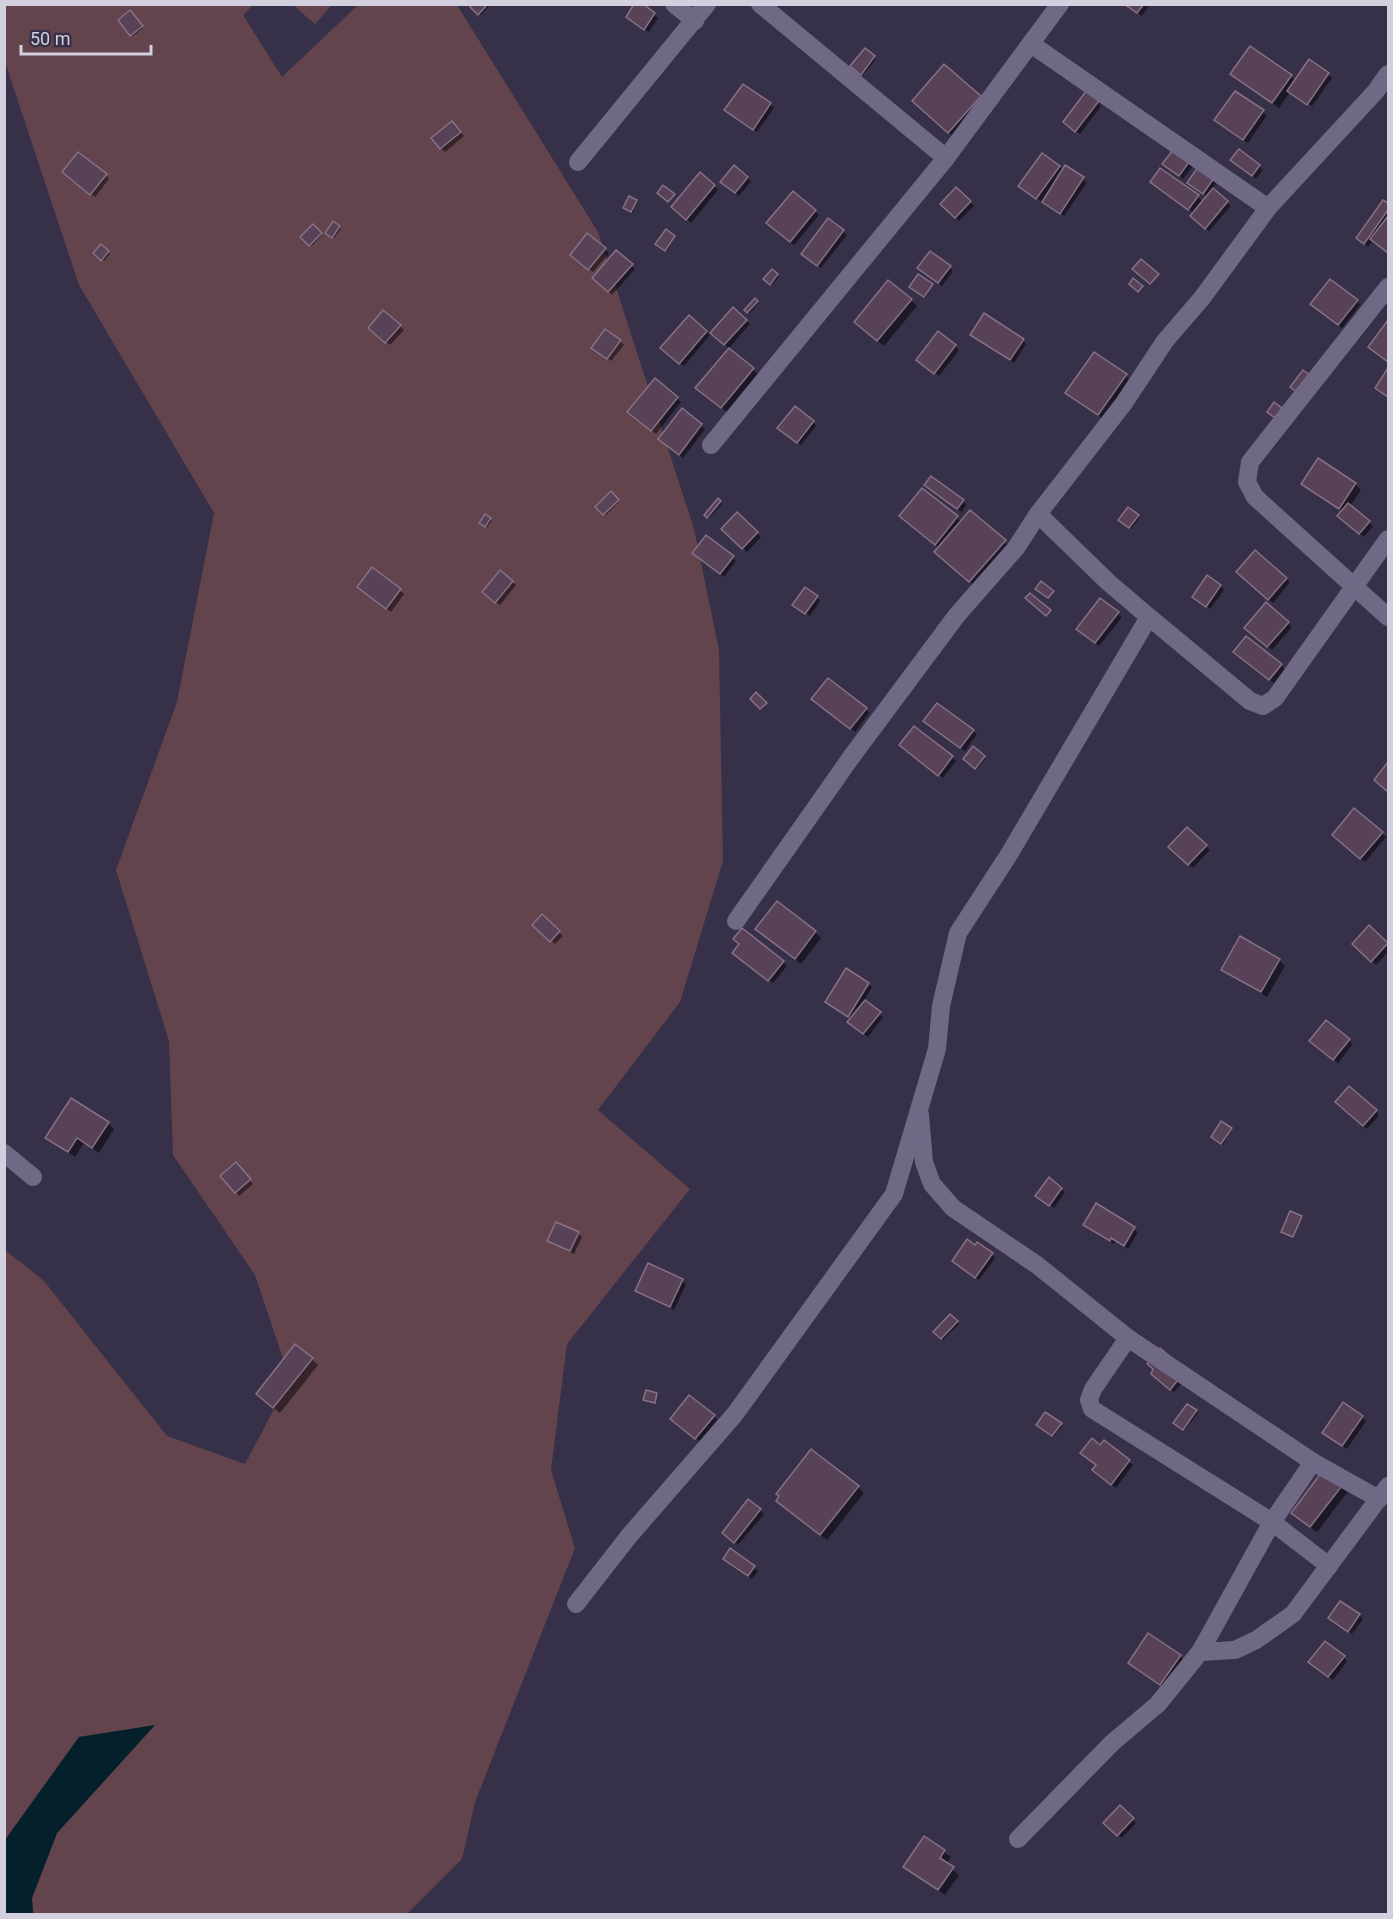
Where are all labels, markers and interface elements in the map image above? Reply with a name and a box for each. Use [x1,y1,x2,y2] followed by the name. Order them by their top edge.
[21,18,152,56] scale bar
[30,28,70,49] text: 50 m

